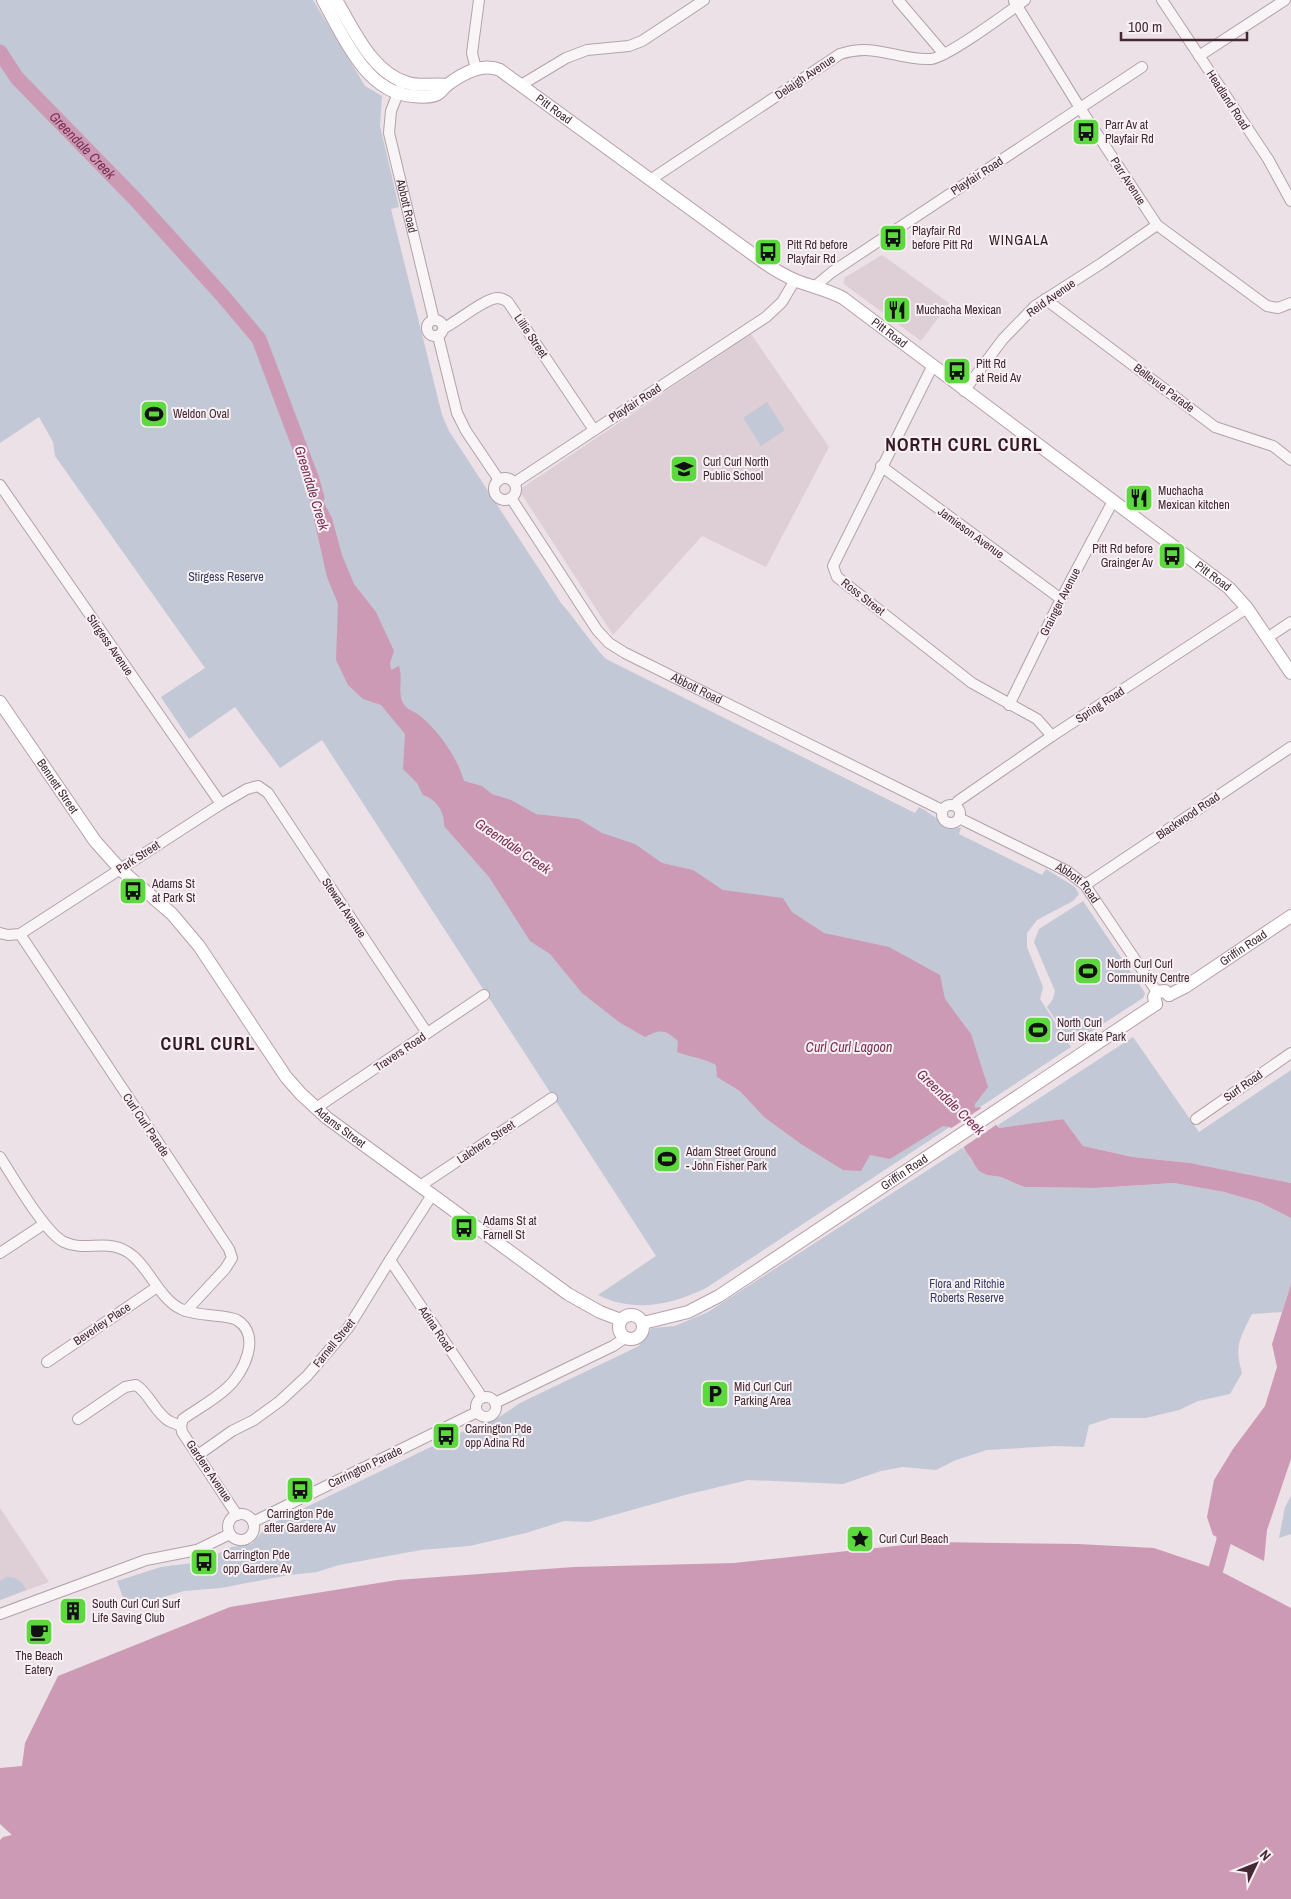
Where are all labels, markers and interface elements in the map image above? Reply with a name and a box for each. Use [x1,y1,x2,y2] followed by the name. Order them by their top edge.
[1121,10,1247,42] scale bar
[1128,16,1162,37] text: 100 m
[772,51,838,103] street label: Delaigh Avenue
[1203,67,1253,133] street label: Headland Road
[533,91,575,128] street label: Pitt Road
[46,108,120,184] water label: Greendale Creek
[1071,117,1101,147] bus stop icon: Parr Av at Playfair Rd
[1105,117,1154,147] place label: Parr Av at Playfair Rd
[948,153,1006,199] street label: Playfair Road
[1107,154,1149,208] street label: Parr Avenue
[392,177,421,235] street label: Abbott Road
[878,223,908,253] bus stop icon: Playfair Rd before Pitt Rd
[912,223,973,253] place label: Playfair Rd before Pitt Rd
[989,231,1049,249] district label: WINGALA
[753,237,783,267] bus stop icon: Pitt Rd before Playfair Rd
[787,237,848,267] place label: Pitt Rd before Playfair Rd
[1023,275,1079,321] street label: Reid Avenue
[882,295,912,325] restaurant icon: Muchacha Mexican
[916,302,1001,318] place label: Muchacha Mexican
[510,311,552,361] street label: Lillie Street
[868,314,911,352] street label: Pitt Road
[942,356,972,386] bus stop icon: Pitt Rd at Reid Av
[976,356,1021,386] place label: Pitt Rd at Reid Av
[1130,360,1198,416] street label: Bellevue Parade
[606,380,664,426] street label: Playfair Road
[139,399,169,429] sports icon: Weldon Oval
[173,406,229,422] place label: Weldon Oval
[885,432,1043,457] district label: NORTH CURL CURL
[291,444,334,534] water label: Greendale Creek
[669,454,699,484] school or university icon: Curl Curl North Public School
[703,454,769,484] place label: Curl Curl North Public School
[1124,483,1154,513] restaurant icon: Muchacha Mexican kitchen
[1158,483,1230,513] place label: Muchacha Mexican kitchen
[935,504,1007,562] street label: Jamieson Avenue
[1092,541,1153,571] place label: Pitt Rd before Grainger Av
[1157,541,1187,571] bus stop icon: Pitt Rd before Grainger Av
[1192,557,1234,595] street label: Pitt Road
[1036,565,1084,639] street label: Grainger Avenue
[188,569,264,585] park label: Stirgess Reserve
[838,575,888,619] street label: Ross Street
[83,611,137,679] street label: Stirgess Avenue
[668,669,725,708] street label: Abbott Road
[1072,683,1128,727] street label: Spring Road
[33,756,82,817] street label: Bennett Street
[1153,789,1223,843] street label: Blackwood Road
[472,814,555,879] water label: Greendale Creek
[113,837,163,877] street label: Park Street
[1052,858,1103,906] street label: Abbott Road
[318,875,370,941] street label: Stewart Avenue
[118,876,148,906] bus stop icon: Adams St at Park St
[151,876,195,906] place label: Adams St at Park St
[1217,926,1270,970] street label: Griffin Road
[1073,956,1103,986] sports icon: North Curl Curl Community Centre
[1107,956,1190,986] place label: North Curl Curl Community Centre
[1023,1015,1053,1045] sports icon: North Curl Curl Skate Park
[1057,1015,1126,1045] place label: North Curl Curl Skate Park
[371,1029,429,1075] street label: Travers Road
[161,1031,255,1056] district label: CURL CURL
[806,1038,892,1056] water label: Curl Curl Lagoon
[913,1065,990,1140] water label: Greendale Creek
[1220,1067,1266,1105] street label: Surf Road
[119,1090,173,1160] street label: Curl Curl Parade
[311,1102,369,1152] street label: Adams Street
[454,1117,518,1167] street label: Lalchere Street
[652,1144,682,1174] sports icon: Adam Street Ground - John Fisher Park
[685,1144,776,1174] place label: Adam Street Ground - John Fisher Park
[878,1151,931,1194] street label: Griffin Road
[449,1213,479,1243] bus stop icon: Adams St at Farnell St
[482,1213,537,1243] place label: Adams St at Farnell St
[929,1276,1005,1306] park label: Flora and Ritchie Roberts Reserve
[70,1299,134,1349] street label: Beverley Place
[414,1302,457,1355] street label: Adina Road
[309,1315,359,1371] street label: Farnell Street
[700,1379,730,1409] parking icon: Mid Curl Curl Parking Area
[734,1379,792,1409] place label: Mid Curl Curl Parking Area
[431,1421,461,1451] bus stop icon: Carrington Pde opp Adina Rd
[465,1421,532,1451] place label: Carrington Pde opp Adina Rd
[182,1437,236,1505] street label: Gardere Avenue
[325,1442,405,1492] street label: Carrington Parade
[285,1475,315,1505] bus stop icon: Carrington Pde after Gardere Av
[264,1506,336,1536] place label: Carrington Pde after Gardere Av
[845,1524,875,1554] place icon: Curl Curl Beach
[879,1531,948,1547] place label: Curl Curl Beach
[189,1547,219,1577] bus stop icon: Carrington Pde opp Gardere Av
[223,1547,292,1577] place label: Carrington Pde opp Gardere Av
[58,1596,88,1626] building icon: South Curl Curl Surf Life Saving Club
[92,1596,180,1626] place label: South Curl Curl Surf Life Saving Club
[24,1617,54,1647] cafe icon: The Beach Eatery
[15,1648,63,1678] place label: The Beach Eatery
[1231,1839,1281,1889] north arrow
[1256,1846,1275,1864] text: N

